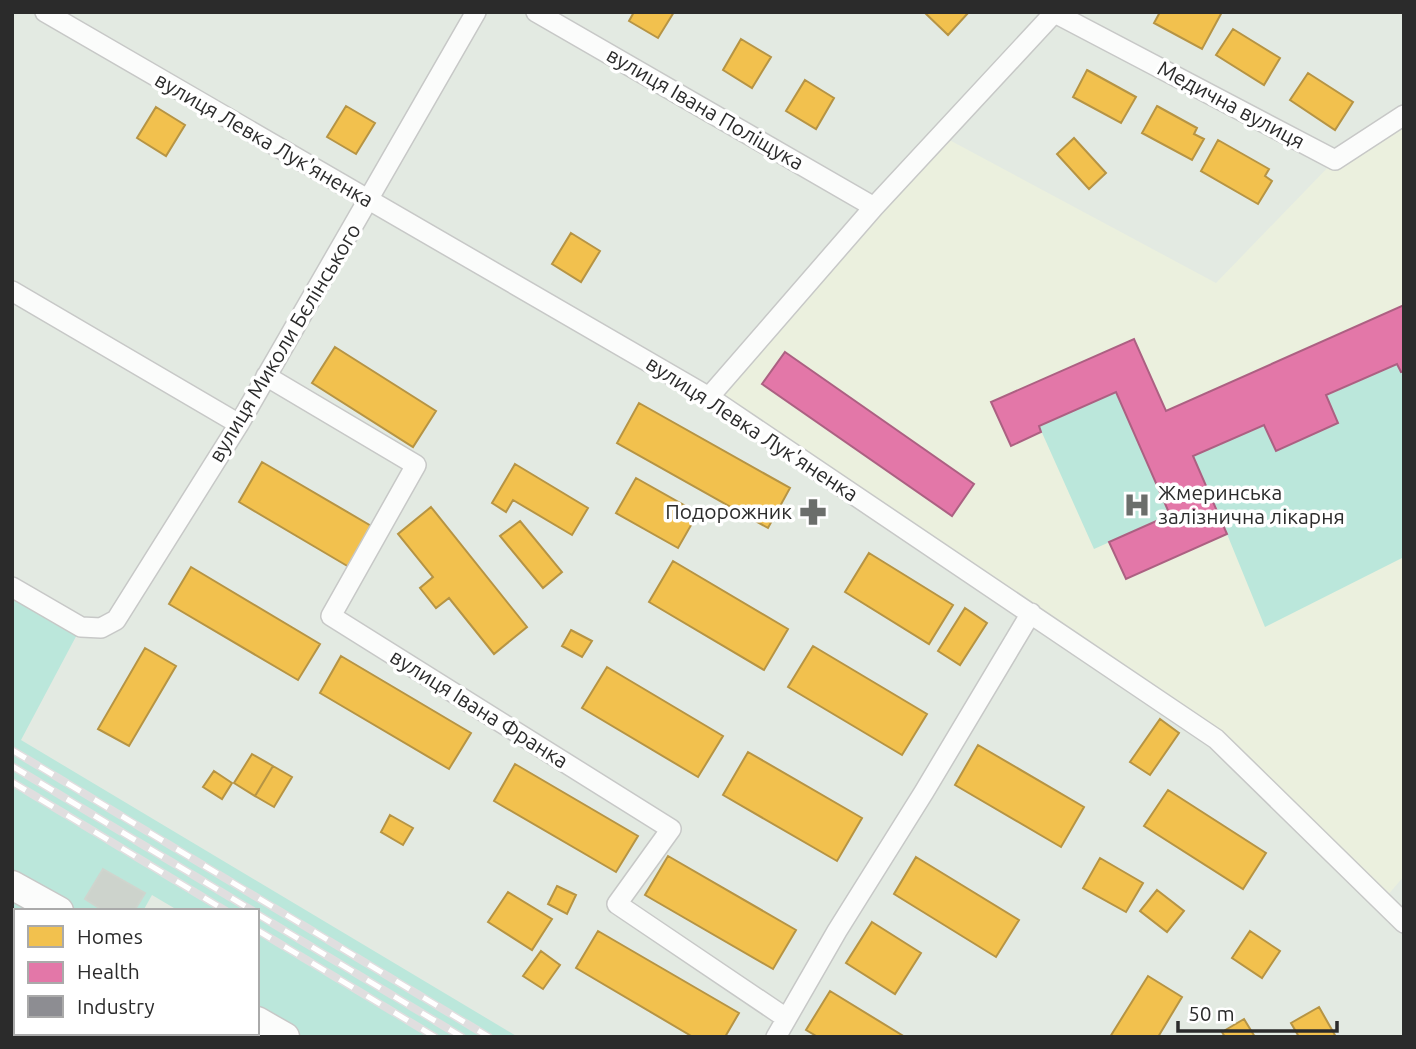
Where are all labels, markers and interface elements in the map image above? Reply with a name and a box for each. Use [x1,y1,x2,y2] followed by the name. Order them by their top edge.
[603,42,808,174] street label: вулиця Івана Поліщука
[1154,55,1309,153] street label: Медична вулиця
[151,67,378,212] street label: вулиця Левка Лук'яненка
[203,219,365,466] street label: вулиця Миколи Бєлінського
[642,351,863,506] street label: вулиця Левка Лук'яненка
[1158,480,1345,528] place label: Жмеринська залізнична лікарня
[1122,490,1152,520] hospital icon: Жмеринська залізнична лікарня
[798,497,828,527] pharmacy icon: Подорожник
[665,499,792,523] place label: Подорожник
[386,644,573,773] street label: вулиця Івана Франка
[14,909,259,1035] legend
[77,924,143,948] text: Homes
[77,959,140,983] text: Health
[1178,990,1337,1034] scale bar
[77,994,155,1018] text: Industry
[1188,1001,1235,1025] text: 50 m

